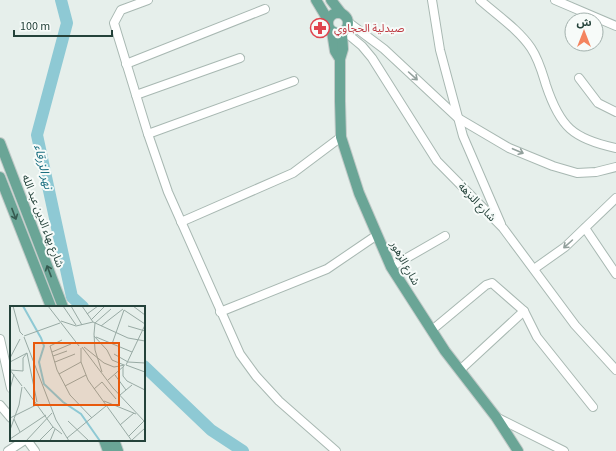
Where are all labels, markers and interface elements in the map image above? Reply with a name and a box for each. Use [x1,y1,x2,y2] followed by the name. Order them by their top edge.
[14,12,112,38] scale bar
[564,12,604,52] north arrow
[576,15,592,30] text: ش
[309,17,331,39] pharmacy icon: صيدلية الحجاوي
[20,18,50,35] text: 100 m
[334,21,404,37] place label: صيدلية الحجاوي
[408,71,418,80] one-way arrow
[30,143,57,192] water label: نهر الزرقاء
[511,148,523,156] one-way arrow
[18,172,68,270] street label: شارع بهاء الدين عبد الله
[455,179,499,225] street label: شارع النزهة
[11,207,18,219] one-way arrow
[386,237,424,288] street label: شارع الزهور
[563,239,573,248] one-way arrow
[44,265,52,277] one-way arrow
[10,306,145,441] inset map

